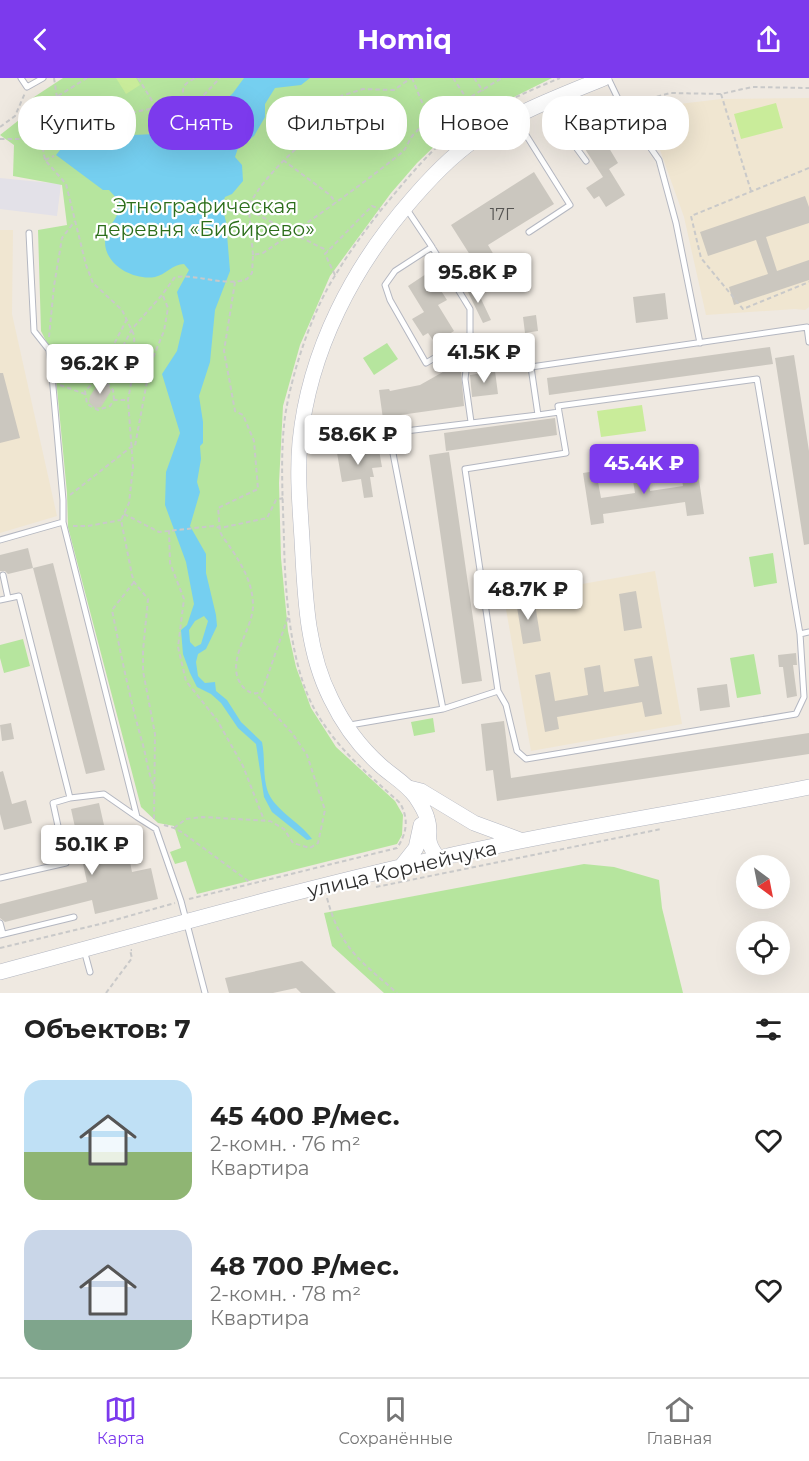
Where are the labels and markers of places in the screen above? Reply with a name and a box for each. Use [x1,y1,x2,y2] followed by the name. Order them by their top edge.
[423,253,533,304] pin: 95.8K ₽
[429,333,539,384] pin: 41.5K ₽
[45,344,155,395] pin: 96.2K ₽
[303,415,413,466] pin: 58.6K ₽
[589,444,699,495] pin: 45.4K ₽
[473,570,583,621] pin: 48.7K ₽
[37,825,147,876] pin: 50.1K ₽

